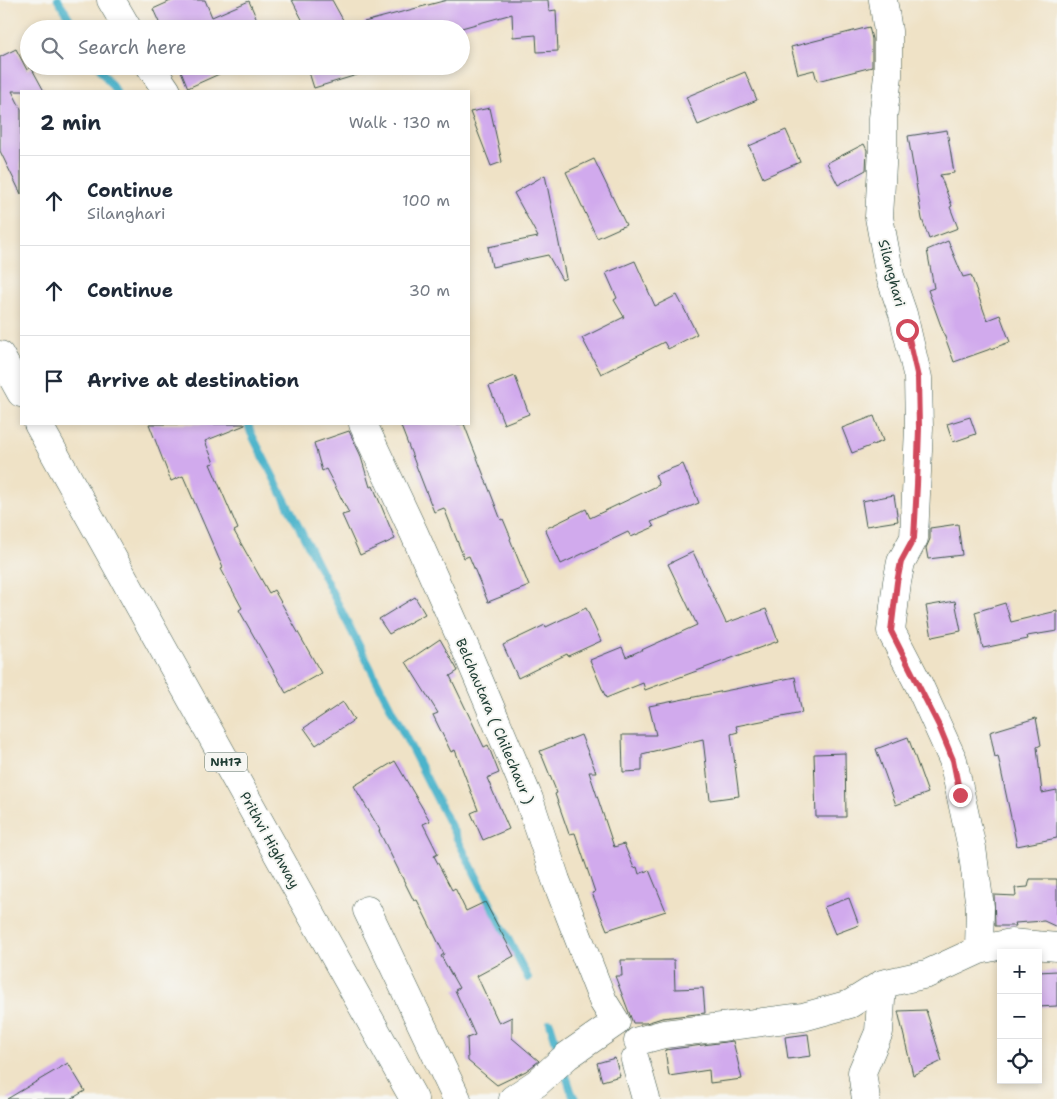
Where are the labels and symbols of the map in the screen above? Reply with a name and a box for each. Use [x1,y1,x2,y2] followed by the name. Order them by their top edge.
[874,237,910,309] street label: Silanghari
[896,319,919,342] route start
[452,636,538,806] street label: Belchautara ( Chilechaur )
[205,752,247,772] road number: NH17
[949,784,972,807] route end
[236,789,304,891] street label: Prithvi Highway

